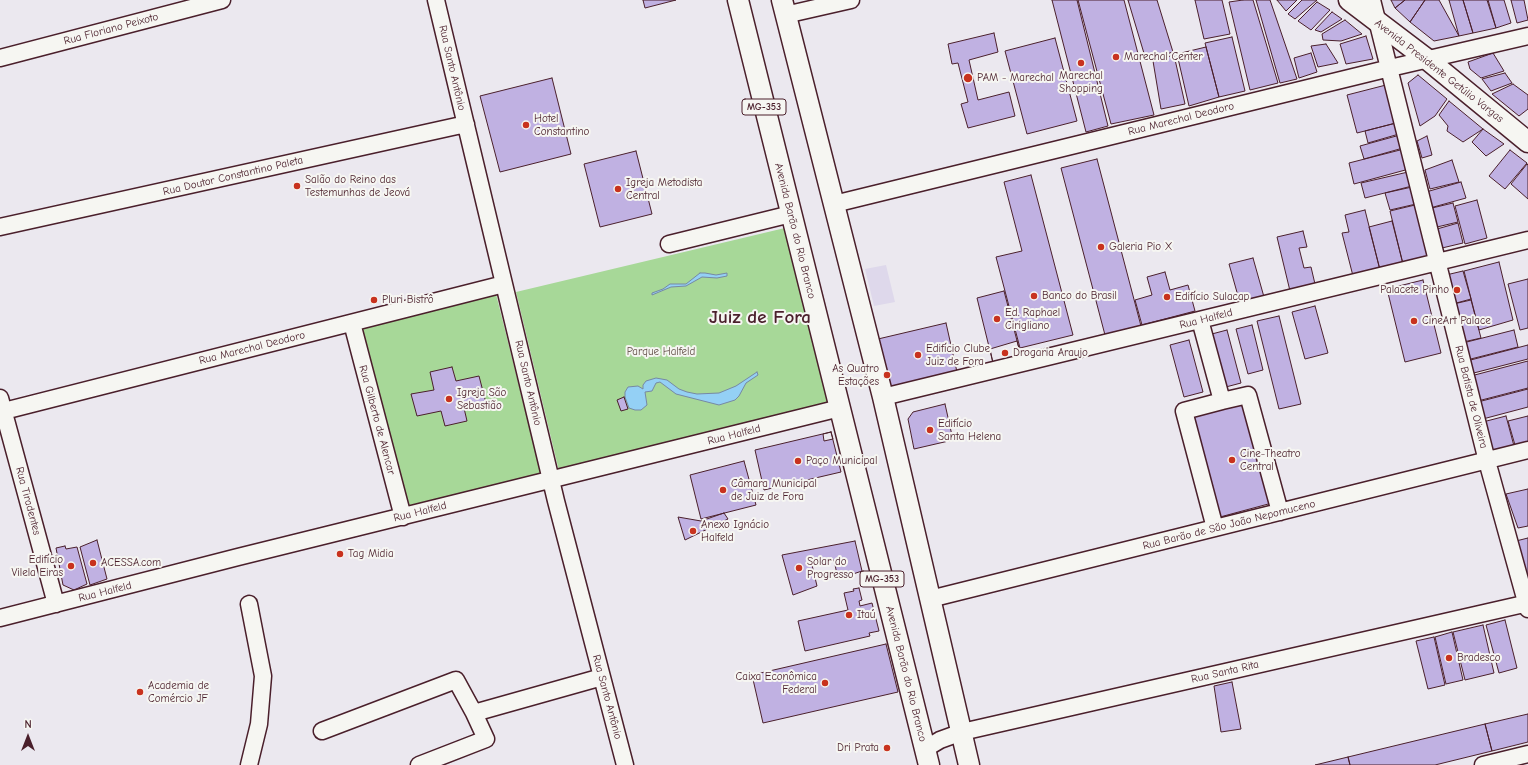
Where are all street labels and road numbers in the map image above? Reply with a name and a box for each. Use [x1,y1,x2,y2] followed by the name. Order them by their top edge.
[62,10,160,48] street label: Rua Floriano Peixoto
[1372,17,1506,125] street label: Avenida Presidente Getúlio Vargas
[436,24,468,112] street label: Rua Santo Antônio
[742,99,786,115] road number: MG-353
[1127,99,1235,139] street label: Rua Marechal Deodoro
[162,153,304,199] street label: Rua Doutor Constantino Paleta
[772,162,818,300] street label: Avenida Barão do Rio Branco
[1178,306,1234,332] street label: Rua Halfeld
[198,328,306,368] street label: Rua Marechal Deodoro
[512,339,544,427] street label: Rua Santo Antônio
[1452,344,1490,450] street label: Rua Batista de Oliveira
[356,364,398,476] street label: Rua Gilberto de Alencar
[706,422,762,448] street label: Rua Halfeld
[13,466,43,536] street label: Rua Tiradentes
[1141,497,1317,553] street label: Rua Barão de São João Nepomuceno
[392,499,448,525] street label: Rua Halfeld
[860,571,904,587] road number: MG-353
[77,579,133,605] street label: Rua Halfeld
[883,605,929,743] street label: Avenida Barão do Rio Branco
[589,653,625,741] street label: Rua Santo Antônio
[1190,658,1260,686] street label: Rua Santa Rita

